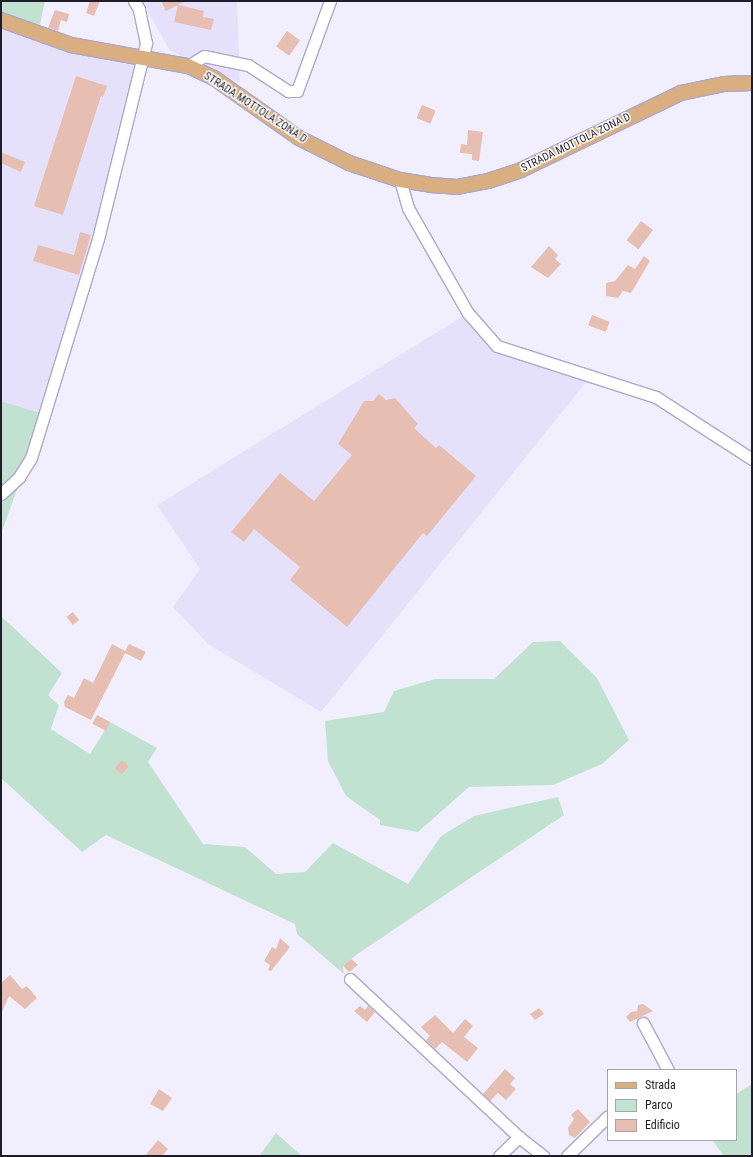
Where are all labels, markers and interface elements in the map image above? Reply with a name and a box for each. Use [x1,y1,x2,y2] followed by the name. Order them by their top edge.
[201,70,309,146] street label: STRADA MOTTOLA ZONA D
[519,111,633,175] street label: STRADA MOTTOLA ZONA D
[607,1069,737,1141] legend
[645,1078,676,1092] text: Strada
[645,1098,672,1112] text: Parco
[645,1118,680,1132] text: Edificio

